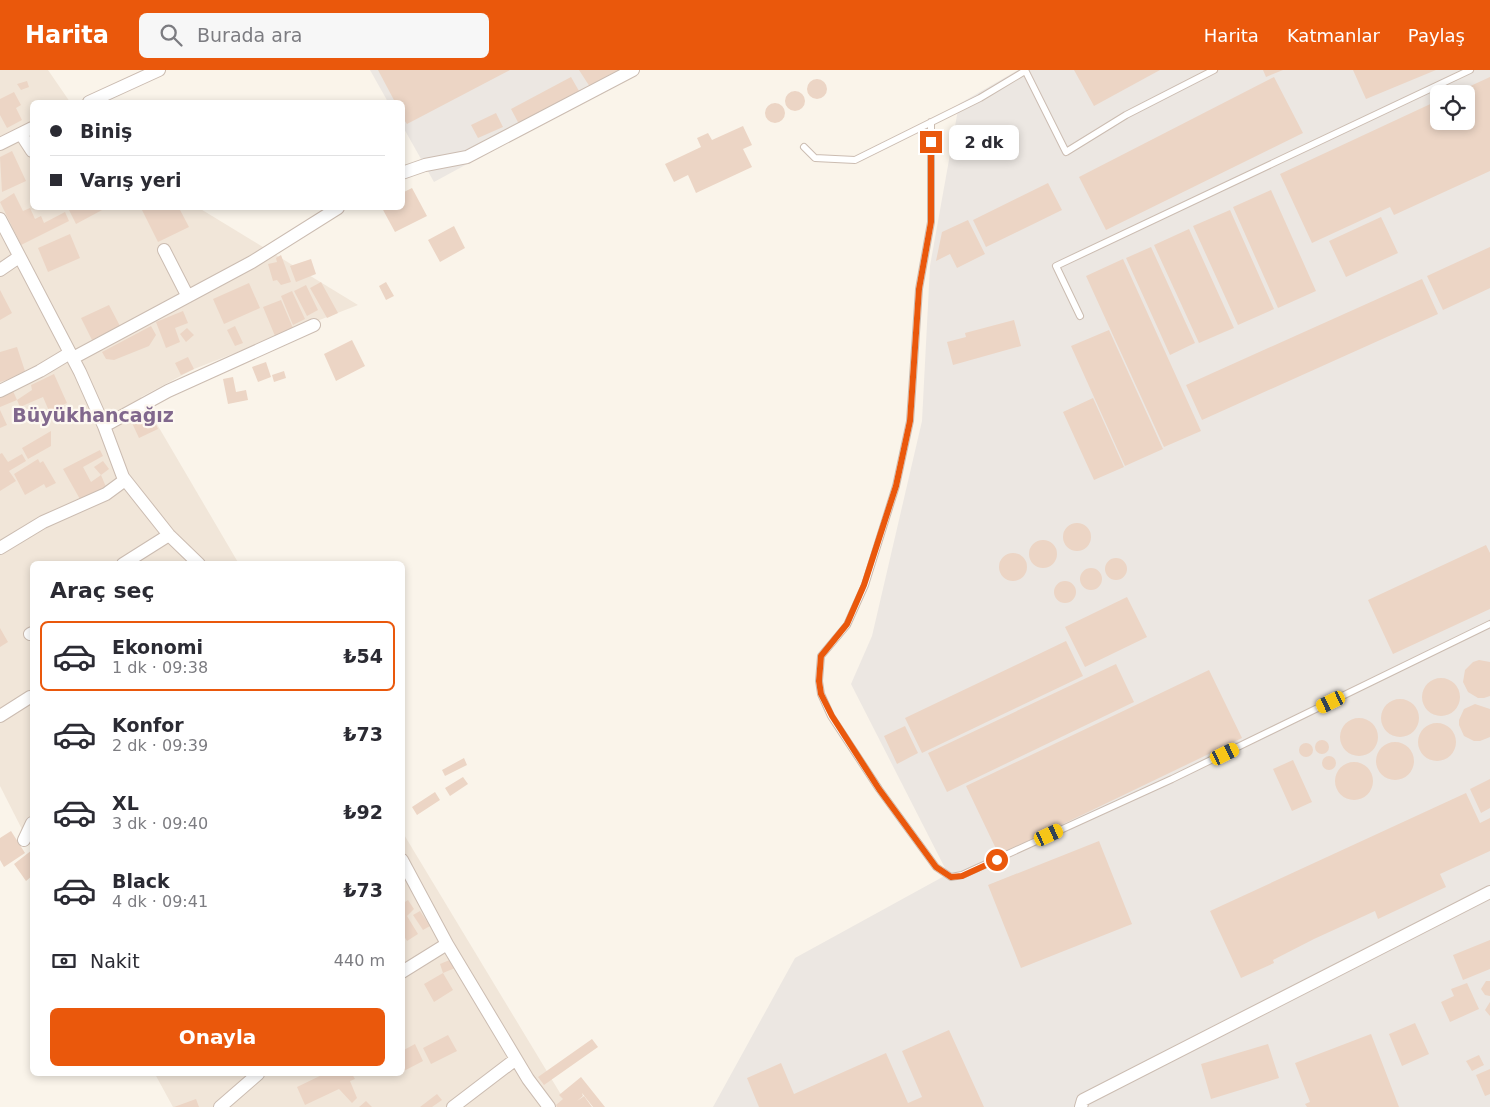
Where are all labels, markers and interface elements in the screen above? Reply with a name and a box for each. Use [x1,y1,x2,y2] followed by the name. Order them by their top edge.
[139,13,489,58] search box
[25,21,109,49] text: Harita
[157,21,185,49] icon: search
[197,24,302,46] text: Burada ara
[1204,25,1259,46] text: Harita
[1287,25,1380,46] text: Katmanlar
[1408,25,1465,46] text: Paylaş
[1430,85,1475,130] map controls
[1430,85,1475,130] button: locate
[80,120,132,142] text: Biniş
[948,124,1018,160] callout: 2 dk
[920,131,942,153] route end
[965,133,1003,152] text: 2 dk
[80,169,181,191] text: Varış yeri
[12,404,174,426] district label: Büyükhancağız
[50,578,154,603] text: Araç seç
[52,634,97,679] icon: car
[112,636,203,658] text: Ekonomi
[343,645,383,667] text: ₺54
[112,658,208,677] text: 1 dk · 09:38
[1314,689,1347,715] car
[52,712,97,757] icon: car
[112,714,184,736] text: Konfor
[343,723,383,745] text: ₺73
[112,736,208,755] text: 2 dk · 09:39
[1208,741,1241,767] car
[52,790,97,835] icon: car
[112,792,139,814] text: XL
[343,801,383,823] text: ₺92
[112,814,208,833] text: 3 dk · 09:40
[1032,822,1065,848] car
[986,849,1008,871] route start
[52,868,97,913] icon: car
[112,870,170,892] text: Black
[343,879,383,901] text: ₺73
[112,892,208,911] text: 4 dk · 09:41
[50,947,78,975] icon: cash
[90,950,140,972] text: Nakit
[334,951,385,970] text: 440 m
[50,1008,385,1066] button: Onayla

